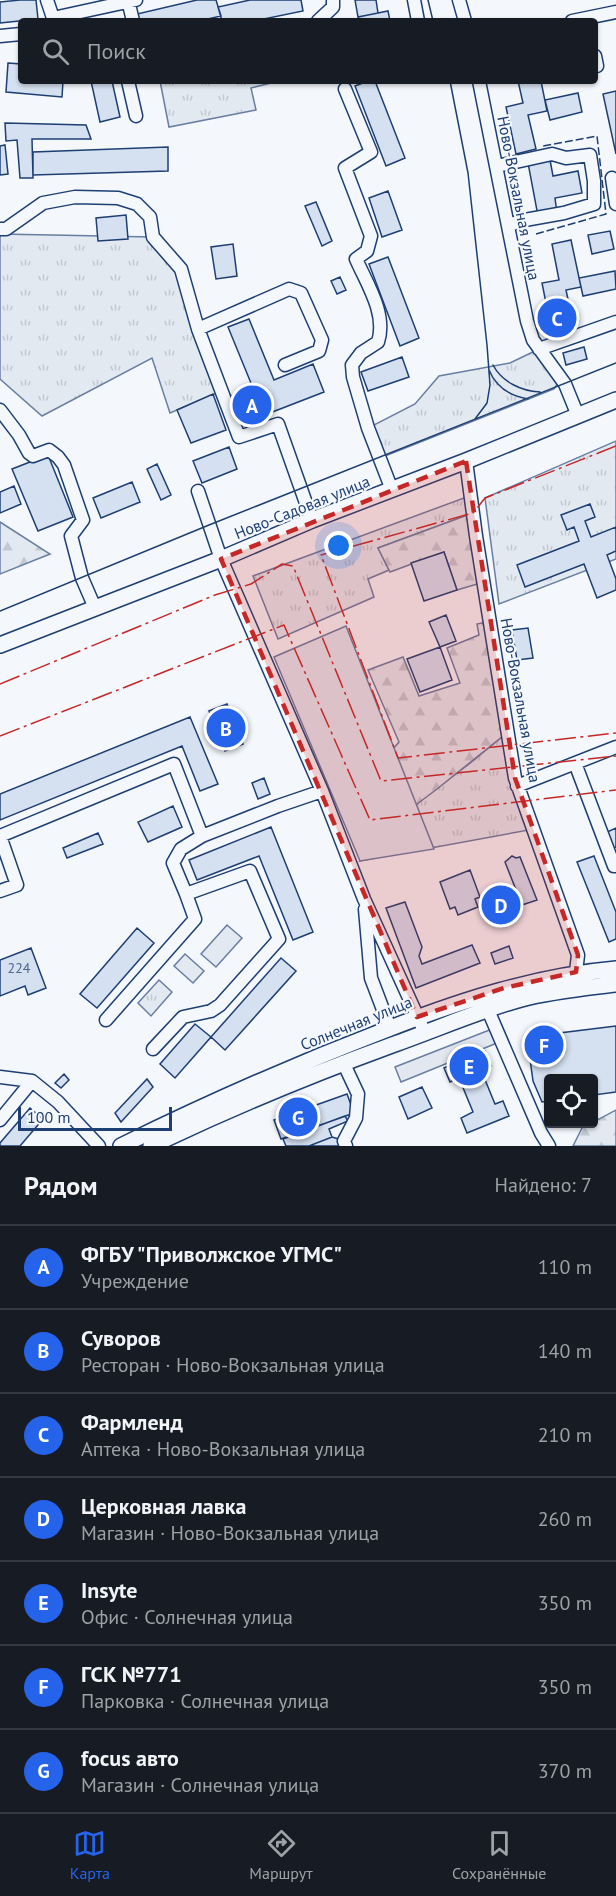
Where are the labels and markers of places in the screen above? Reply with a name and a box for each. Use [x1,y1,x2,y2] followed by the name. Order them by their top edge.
[538,296,576,340] pin: C
[232,382,272,428] pin: A
[206,706,246,750] pin: B
[482,882,520,928] pin: D
[524,1022,564,1068] pin: F
[450,1044,488,1088] pin: E
[278,1094,318,1140] pin: G

